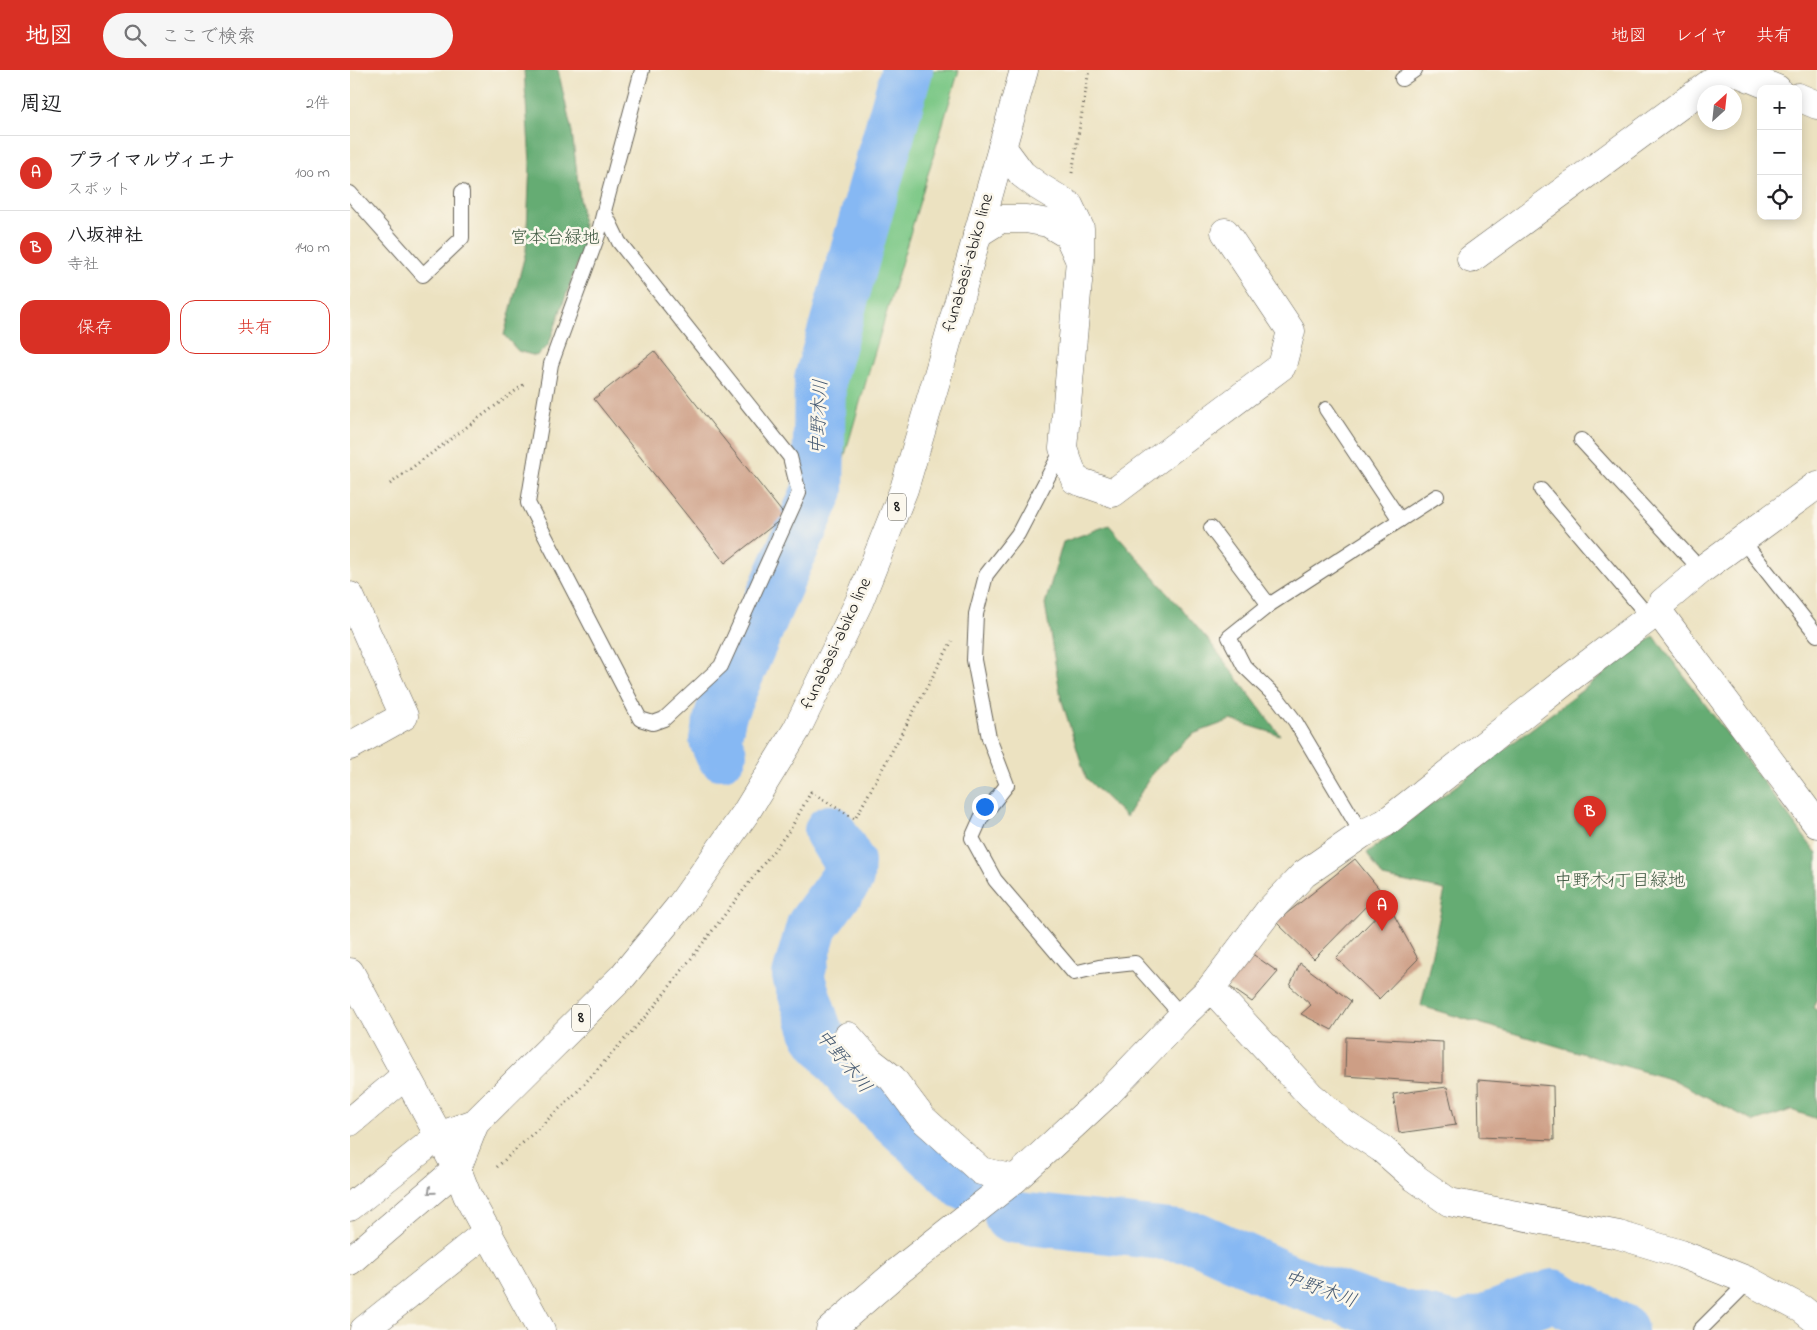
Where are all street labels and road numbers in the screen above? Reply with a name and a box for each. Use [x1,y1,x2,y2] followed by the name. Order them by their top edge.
[937,190,1001,335] street label: funabasi-abiko line
[888,494,906,521] road number: 8
[795,573,879,714] street label: funabasi-abiko line
[572,1004,590,1031] road number: 8

